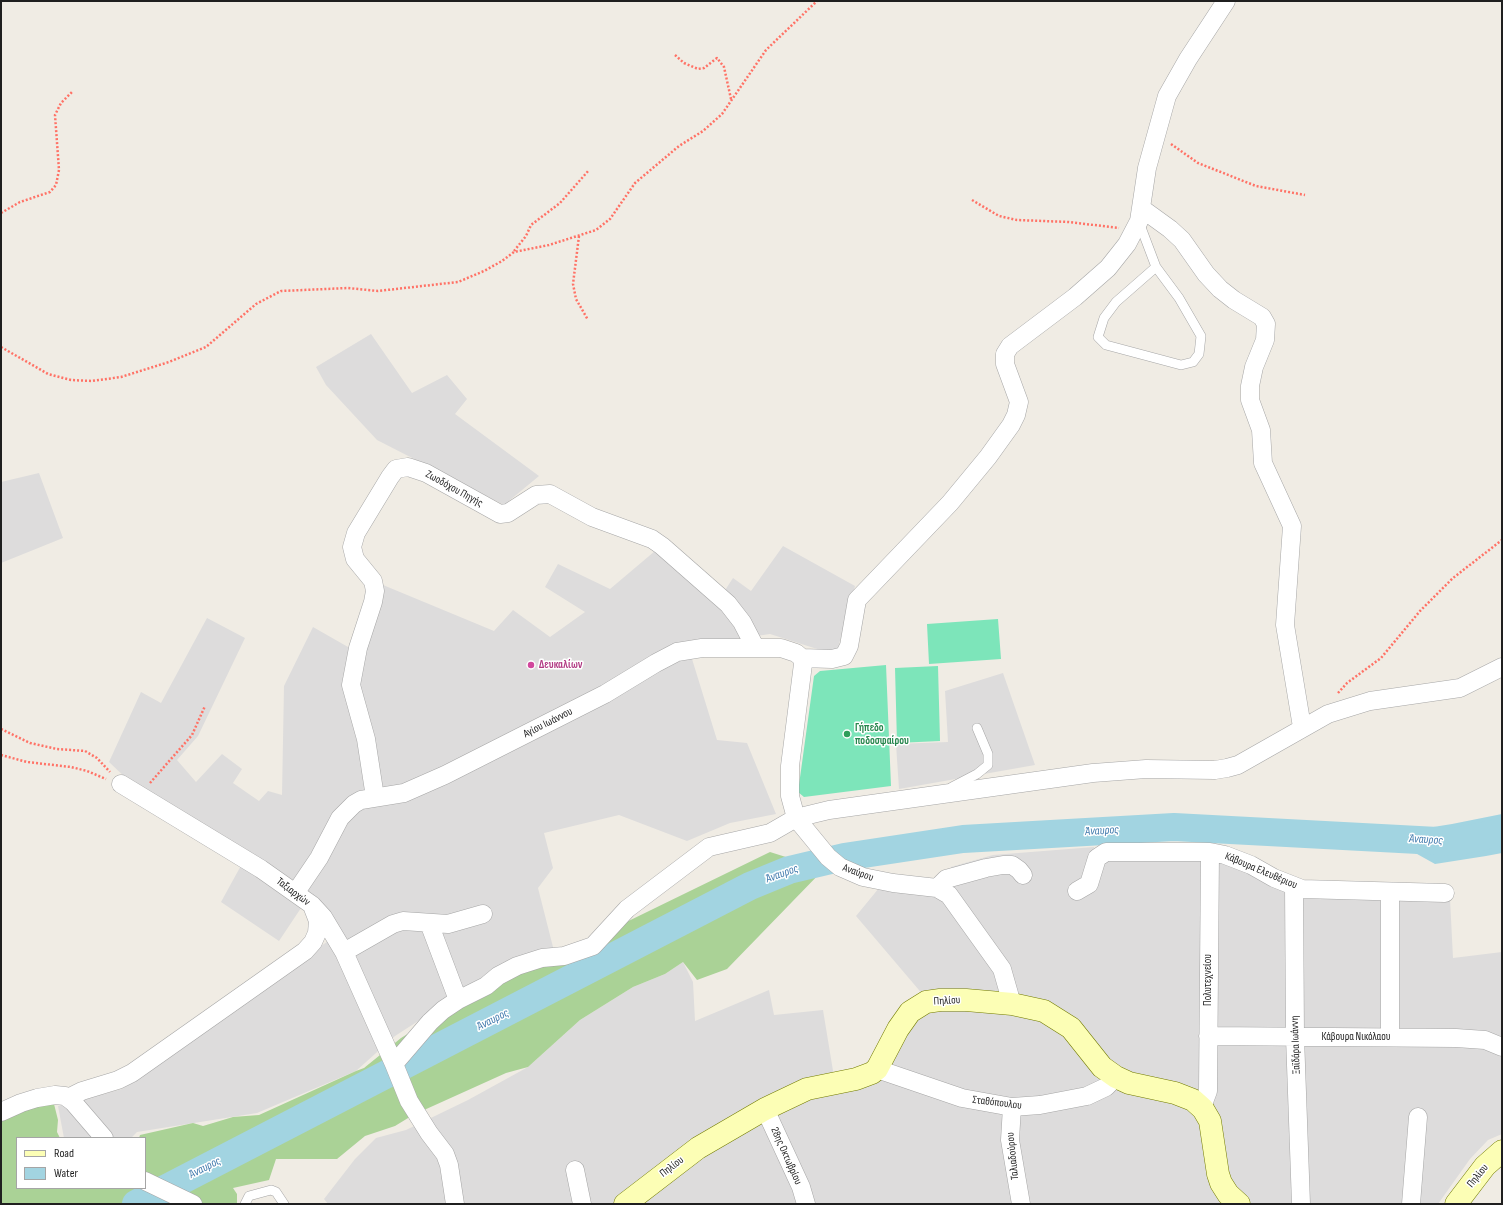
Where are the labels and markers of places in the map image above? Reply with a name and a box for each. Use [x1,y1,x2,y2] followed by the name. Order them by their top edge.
[539,658,582,672] place label: Δευκαλίων
[526,660,536,670] marker: Δευκαλίων
[855,721,909,747] place label: Γήπεδο ποδοσφαίρου
[842,729,852,739] marker: Γήπεδο ποδοσφαίρου

